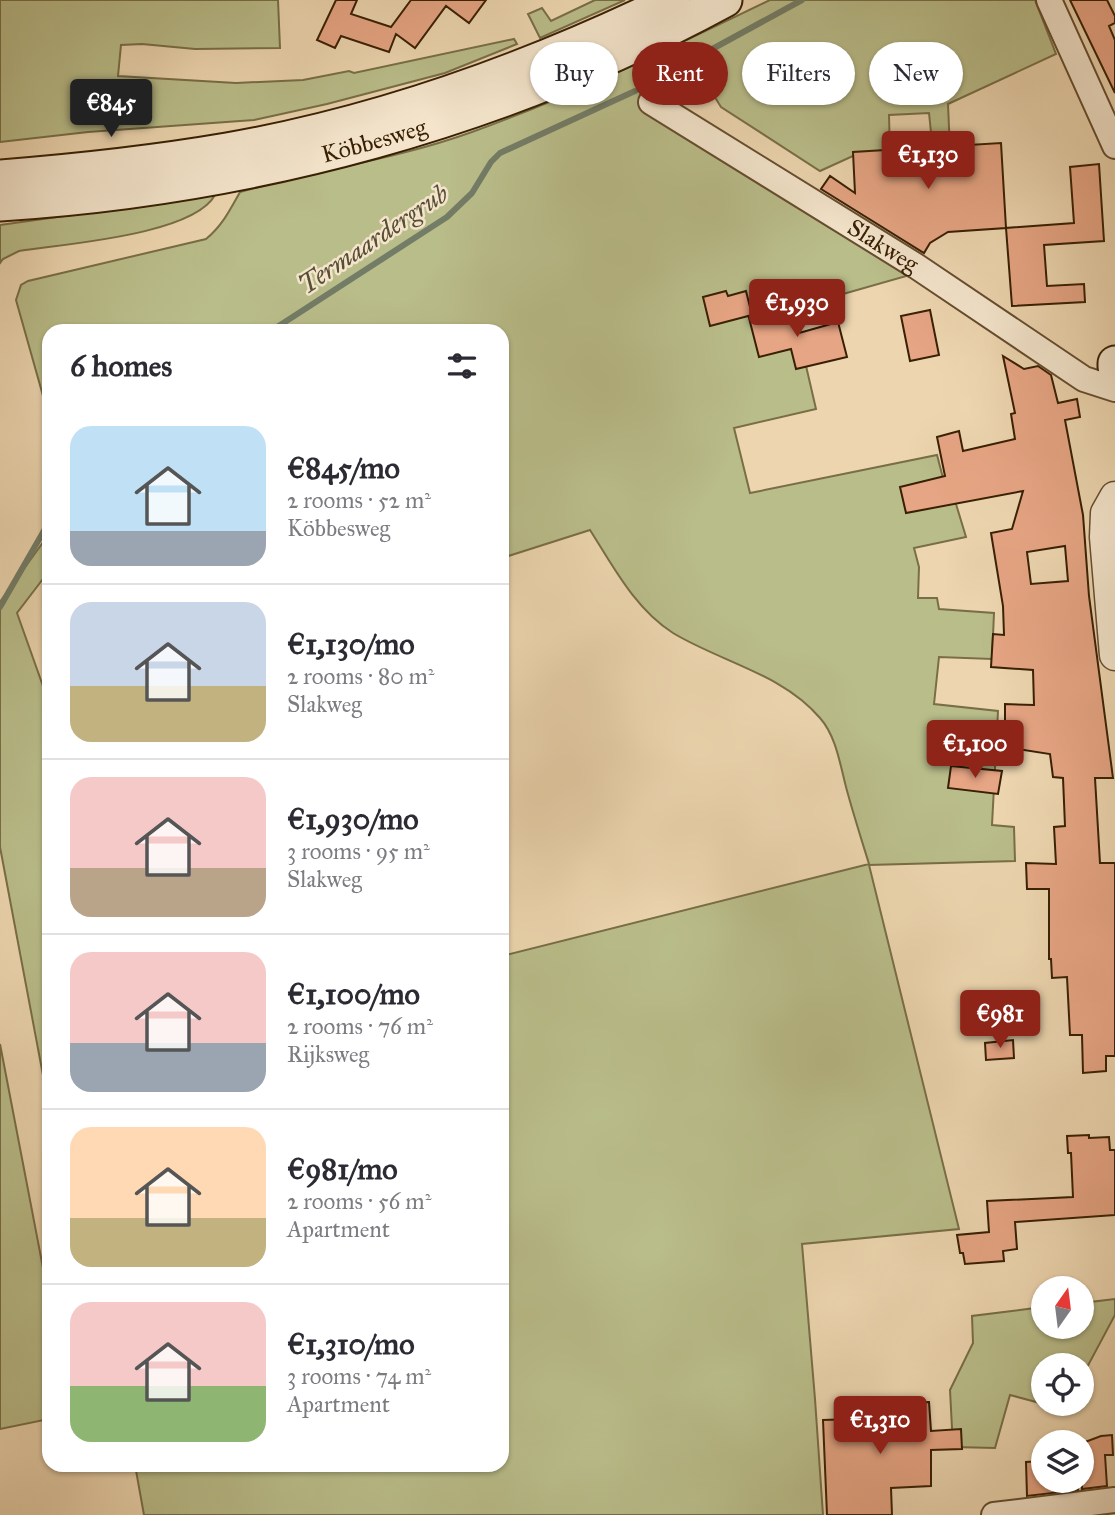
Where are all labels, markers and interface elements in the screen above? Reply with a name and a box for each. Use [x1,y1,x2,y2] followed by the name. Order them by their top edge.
[530,42,618,105] chip: Buy
[632,42,728,105] chip: Rent
[742,42,855,105] chip: Filters
[869,42,963,105] chip: New
[70,80,152,139] pin: €845
[86,88,136,116] text: €845
[318,111,431,170] street label: Köbbesweg
[871,132,985,191] pin: €1,130
[898,140,958,168] text: €1,130
[292,177,455,301] water label: Termaardergrub
[842,212,925,279] street label: Slakweg
[740,280,854,339] pin: €1,930
[765,288,829,316] text: €1,930
[443,347,481,385] icon: filters
[70,348,172,384] text: 6 homes
[287,450,400,486] text: €845/mo
[126,454,210,538] icon: home
[287,486,431,514] text: 2 rooms · 52 m²
[287,514,390,542] text: Köbbesweg
[287,626,415,662] text: €1,130/mo
[126,630,210,714] icon: home
[287,662,434,690] text: 2 rooms · 80 m²
[287,690,362,718] text: Slakweg
[918,720,1032,780] pin: €1,100
[943,729,1007,757] text: €1,100
[287,801,419,837] text: €1,930/mo
[126,805,210,889] icon: home
[287,837,430,865] text: 3 rooms · 95 m²
[287,865,362,893] text: Slakweg
[287,976,420,1012] text: €1,100/mo
[126,980,210,1064] icon: home
[959,990,1041,1050] pin: €981
[976,999,1024,1027] text: €981
[287,1012,433,1040] text: 2 rooms · 76 m²
[287,1040,369,1068] text: Rijksweg
[287,1151,398,1187] text: €981/mo
[126,1155,210,1239] icon: home
[287,1187,431,1215] text: 2 rooms · 56 m²
[287,1215,390,1243] text: Apartment
[1031,1276,1094,1339] north arrow
[1031,1276,1094,1493] map controls
[287,1326,415,1362] text: €1,310/mo
[126,1330,210,1414] icon: home
[1031,1353,1094,1416] button: locate
[287,1362,431,1390] text: 3 rooms · 74 m²
[287,1390,390,1418] text: Apartment
[823,1396,937,1456] pin: €1,310
[850,1405,910,1433] text: €1,310
[1031,1430,1094,1493] button: layers

